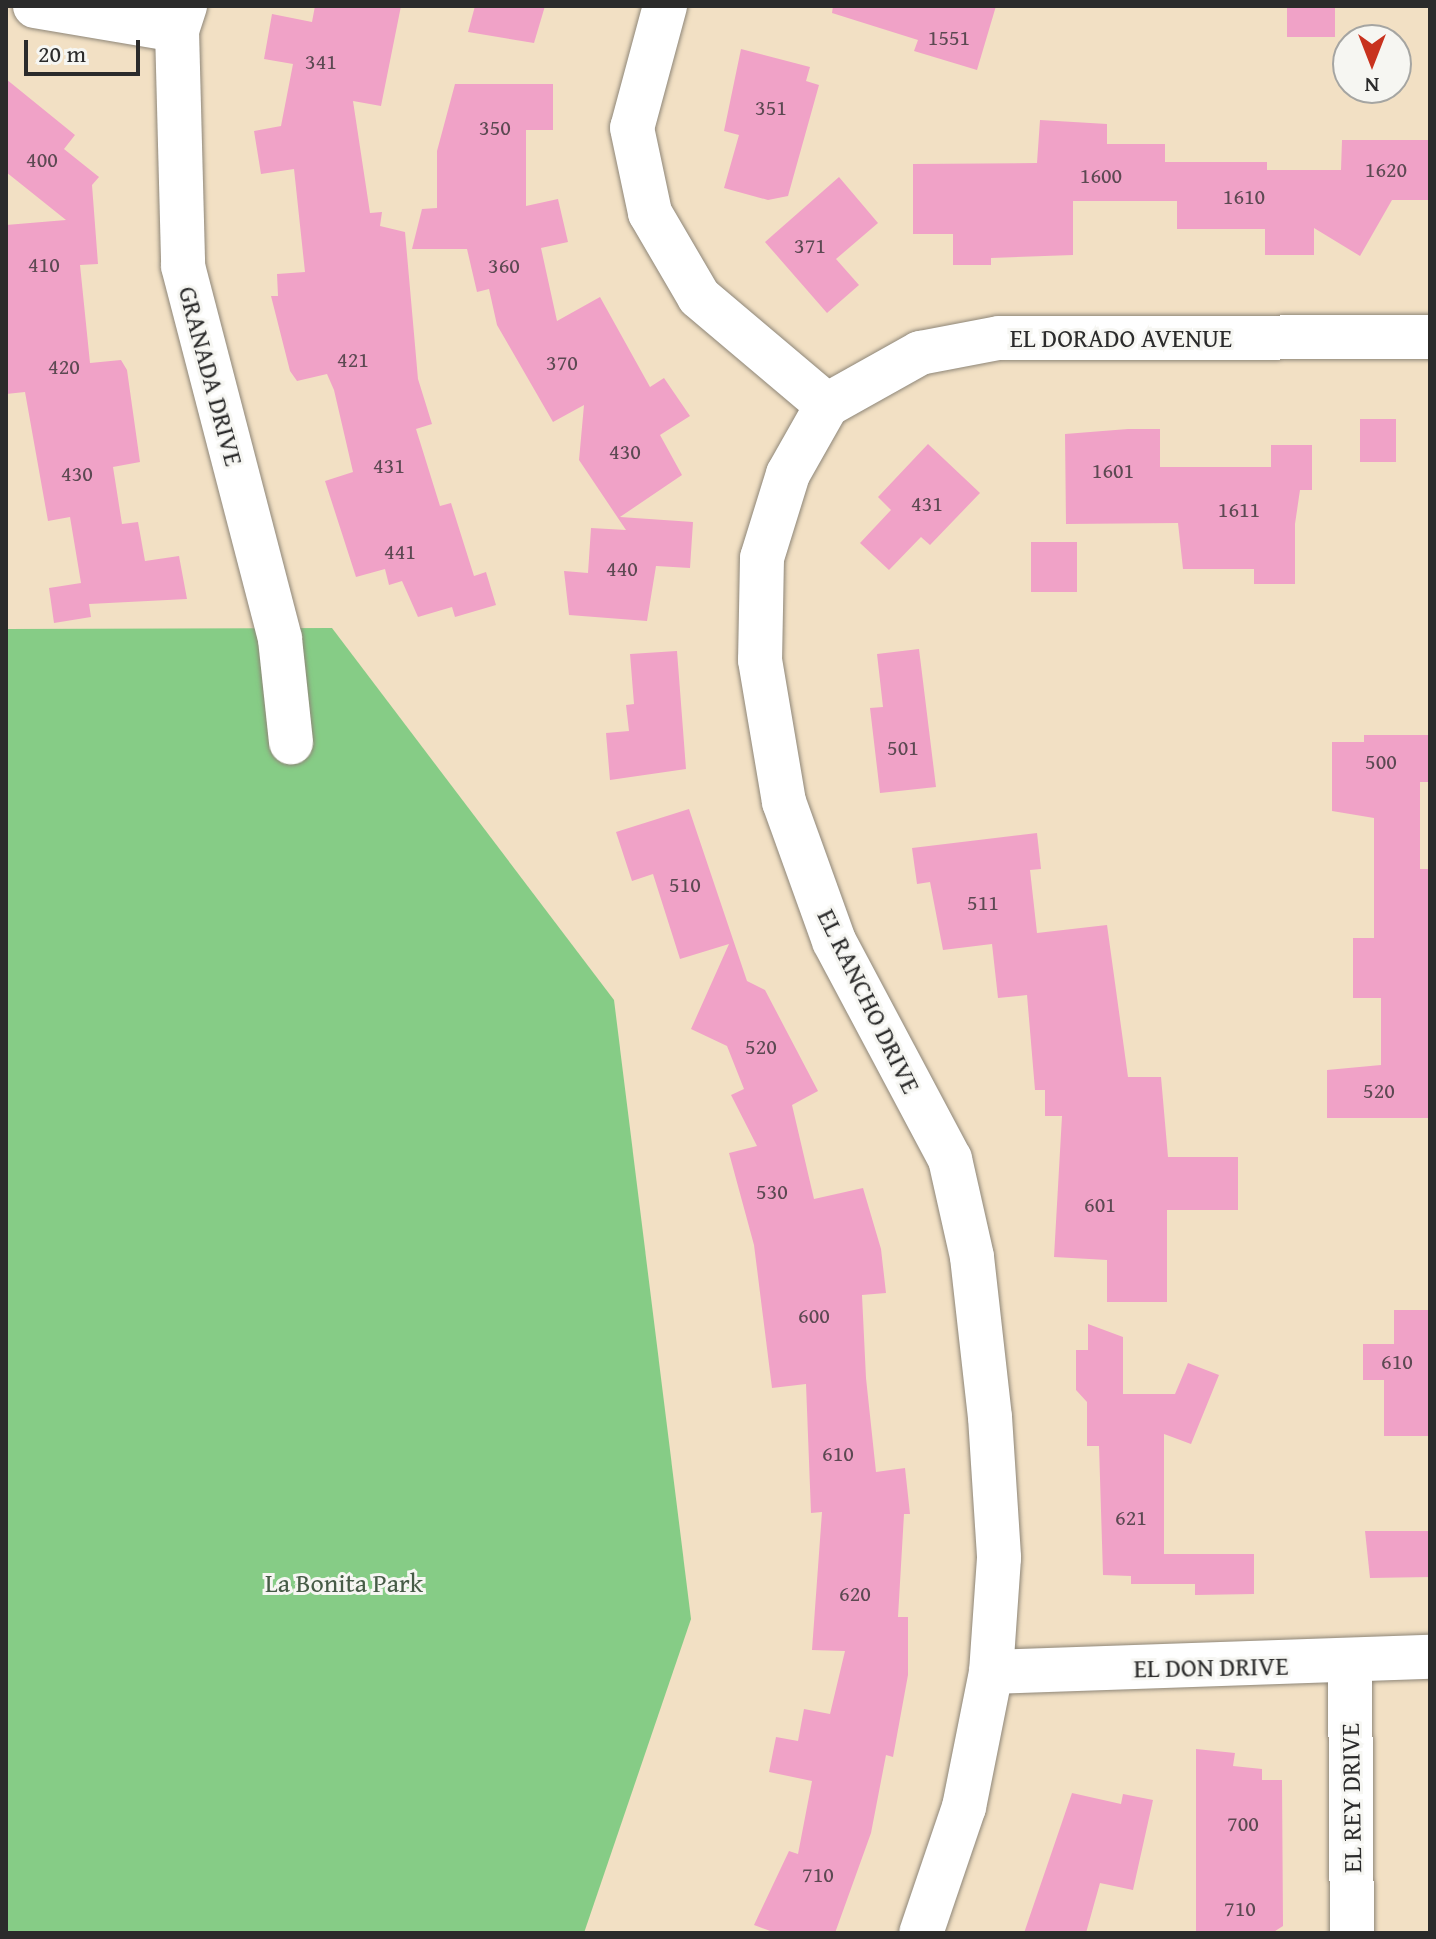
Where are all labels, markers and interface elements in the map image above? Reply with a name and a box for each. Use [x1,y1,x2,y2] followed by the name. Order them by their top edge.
[28,24,144,74] scale bar
[1332,24,1412,104] north arrow
[928,25,970,51] house number: 1551
[38,36,86,71] text: 20 m
[305,49,337,75] house number: 341
[1365,70,1379,102] text: N
[755,95,787,121] house number: 351
[479,115,511,141] house number: 350
[26,147,58,173] house number: 400
[1365,157,1407,183] house number: 1620
[1080,163,1122,189] house number: 1600
[1223,184,1265,210] house number: 1610
[794,233,826,259] house number: 371
[28,252,60,278] house number: 410
[488,253,520,279] house number: 360
[172,283,250,469] street label: GRANADA DRIVE
[1010,322,1232,354] street label: EL DORADO AVENUE
[337,347,369,373] house number: 421
[546,350,578,376] house number: 370
[48,354,80,380] house number: 420
[609,439,641,465] house number: 430
[373,453,405,479] house number: 431
[1092,458,1134,484] house number: 1601
[61,461,93,487] house number: 430
[911,491,943,517] house number: 431
[1218,497,1260,523] house number: 1611
[384,539,416,565] house number: 441
[606,556,638,582] house number: 440
[887,735,919,761] house number: 501
[1365,749,1397,775] house number: 500
[669,872,701,898] house number: 510
[967,890,999,916] house number: 511
[811,904,927,1098] street label: EL RANCHO DRIVE
[745,1034,777,1060] house number: 520
[1363,1078,1395,1104] house number: 520
[756,1179,788,1205] house number: 530
[1084,1192,1116,1218] house number: 601
[798,1303,830,1329] house number: 600
[1381,1349,1413,1375] house number: 610
[822,1441,854,1467] house number: 610
[1115,1505,1147,1531] house number: 621
[265,1567,423,1599] park label: La Bonita Park
[839,1581,871,1607] house number: 620
[1133,1650,1289,1684] street label: EL DON DRIVE
[1334,1723,1368,1873] street label: EL REY DRIVE
[1227,1811,1259,1837] house number: 700
[802,1862,834,1888] house number: 710
[1224,1896,1256,1922] house number: 710

